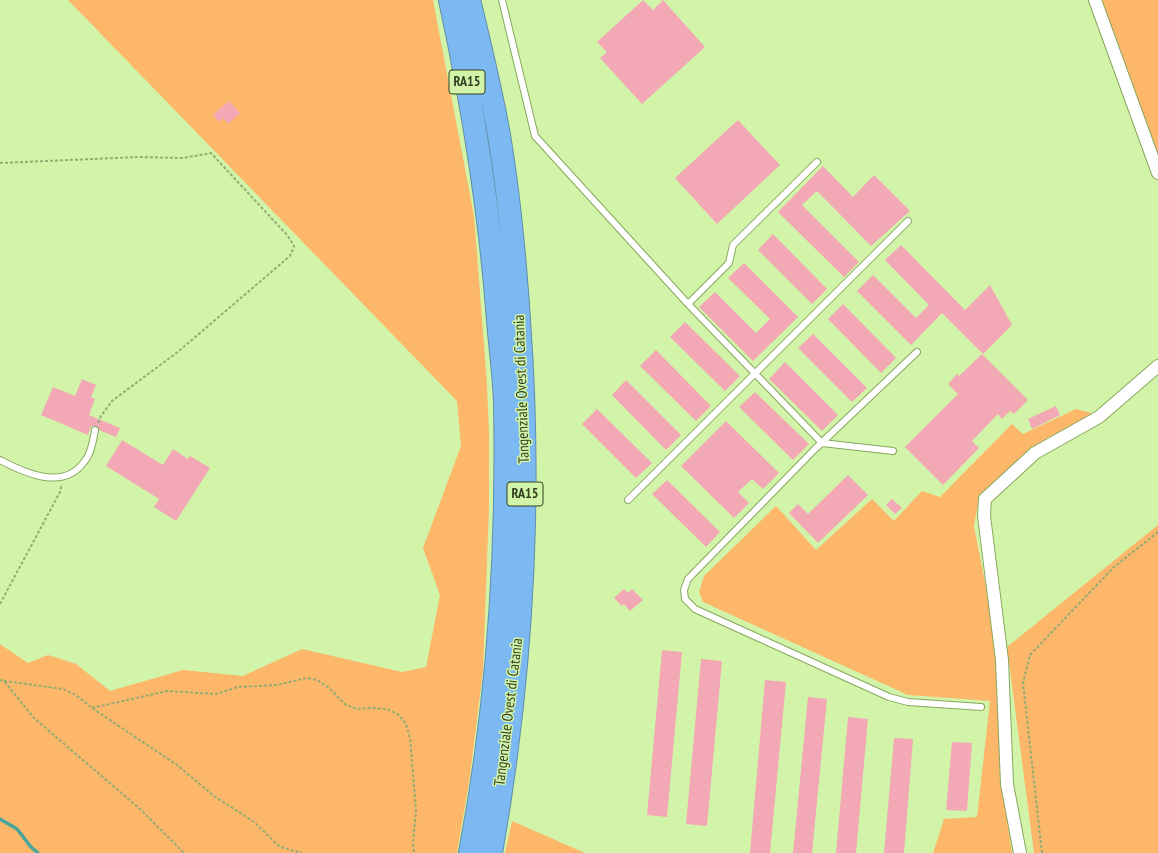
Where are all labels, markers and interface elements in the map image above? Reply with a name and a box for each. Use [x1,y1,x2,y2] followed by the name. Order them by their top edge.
[449,70,485,94] road number: RA15
[510,314,534,464] street label: Tangenziale Ovest di Catania
[507,482,543,506] road number: RA15
[491,637,527,787] street label: Tangenziale Ovest di Catania

